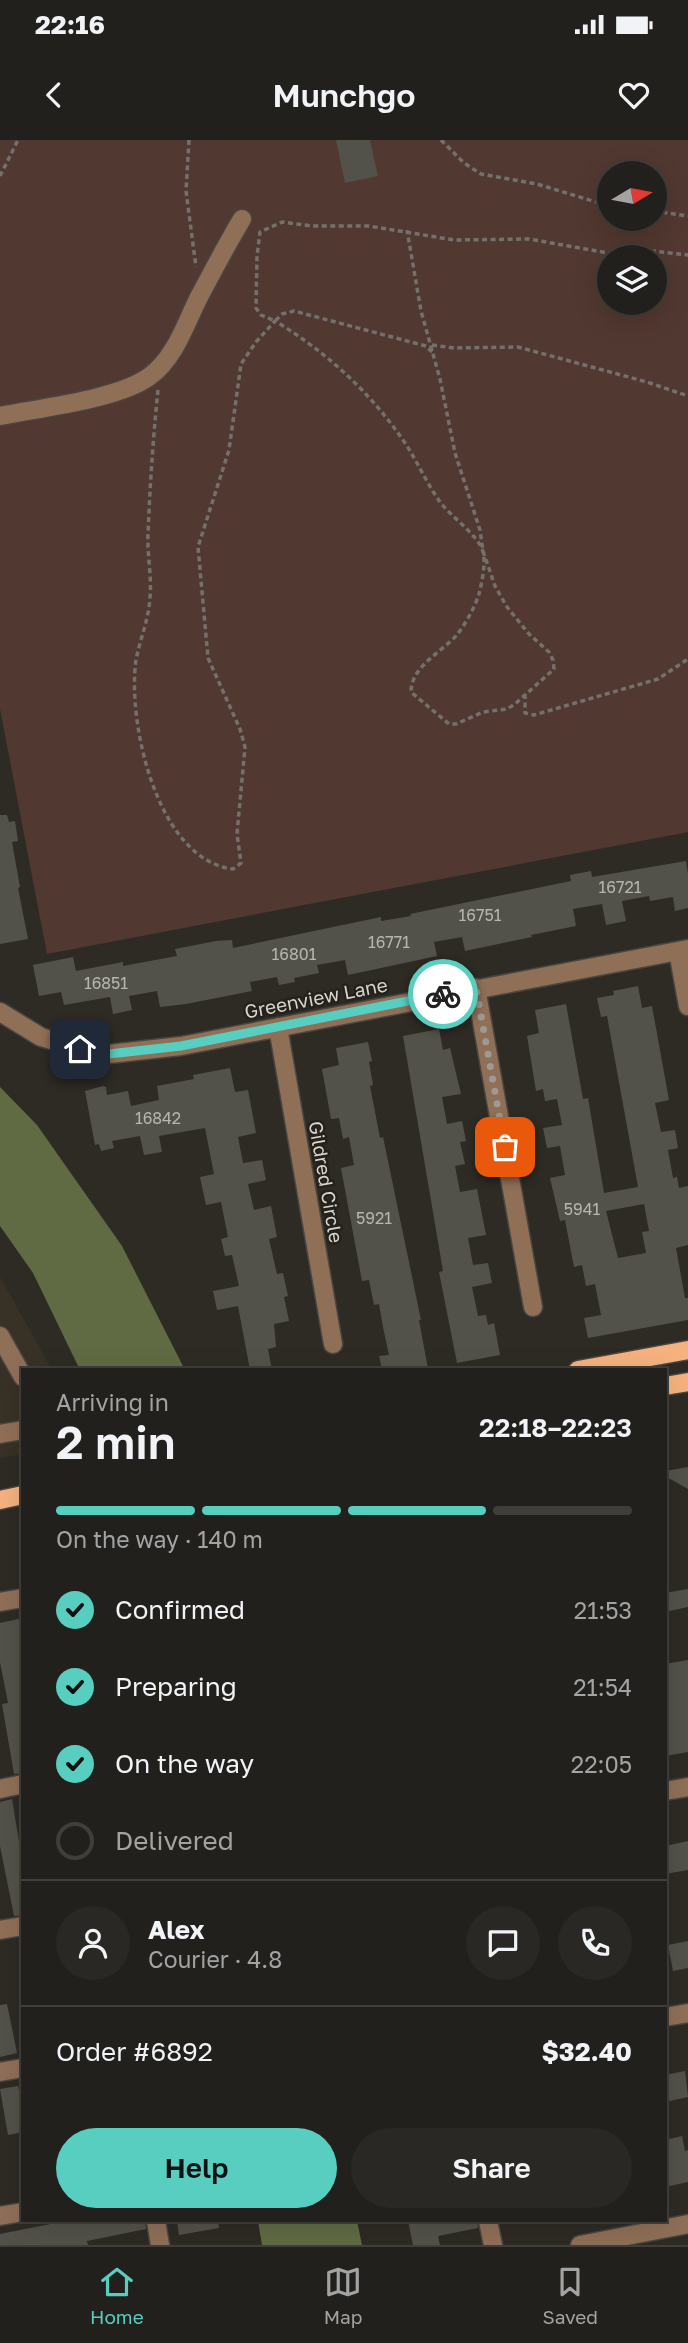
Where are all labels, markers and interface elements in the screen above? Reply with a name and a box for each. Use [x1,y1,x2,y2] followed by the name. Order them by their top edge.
[35,9,105,40] text: 22:16
[35,76,73,114] icon: back
[273,76,415,114] text: Munchgo
[615,76,653,114] icon: heart
[597,161,667,231] north arrow
[597,161,667,315] map controls
[597,245,667,315] button: layers
[599,877,642,897] house number: 16721
[459,905,502,925] house number: 16751
[368,932,410,952] house number: 16771
[272,944,317,964] house number: 16801
[408,959,478,1029] courier
[242,972,389,1023] street label: Greenview Lane
[84,973,128,993] house number: 16851
[424,975,462,1013] icon: bike
[50,1019,110,1079] pin
[61,1030,99,1068] icon: home
[135,1108,181,1128] house number: 16842
[475,1117,535,1177] pin
[304,1119,349,1245] street label: Gildred Circle
[486,1128,524,1166] icon: bag
[564,1199,600,1219] house number: 5941
[356,1208,392,1228] house number: 5921
[56,1388,169,1416] text: Arriving in
[479,1412,632,1443] text: 22:18–22:23
[56,1414,176,1469] text: 2 min
[56,1525,263,1553] text: On the way · 140 m
[56,1591,94,1629] icon: check
[115,1594,245,1625] text: Confirmed
[574,1596,632,1624] text: 21:53
[56,1668,94,1706] icon: check
[115,1671,237,1702] text: Preparing
[573,1673,632,1701] text: 21:54
[56,1745,94,1783] icon: check
[115,1748,254,1779] text: On the way
[571,1750,632,1778] text: 22:05
[115,1825,234,1856] text: Delivered
[56,1906,130,1980] button: person
[466,1906,540,1980] button: chat
[558,1906,632,1980] button: phone
[148,1914,205,1945] text: Alex
[148,1945,282,1973] text: Courier · 4.8
[56,2036,213,2067] text: Order #6892
[541,2036,632,2067] text: $32.40
[56,2128,337,2208] button: Help
[351,2128,632,2208] button: Share
[90,2263,144,2328] tab: Home
[324,2263,362,2328] tab: Map
[542,2263,598,2328] tab: Saved

